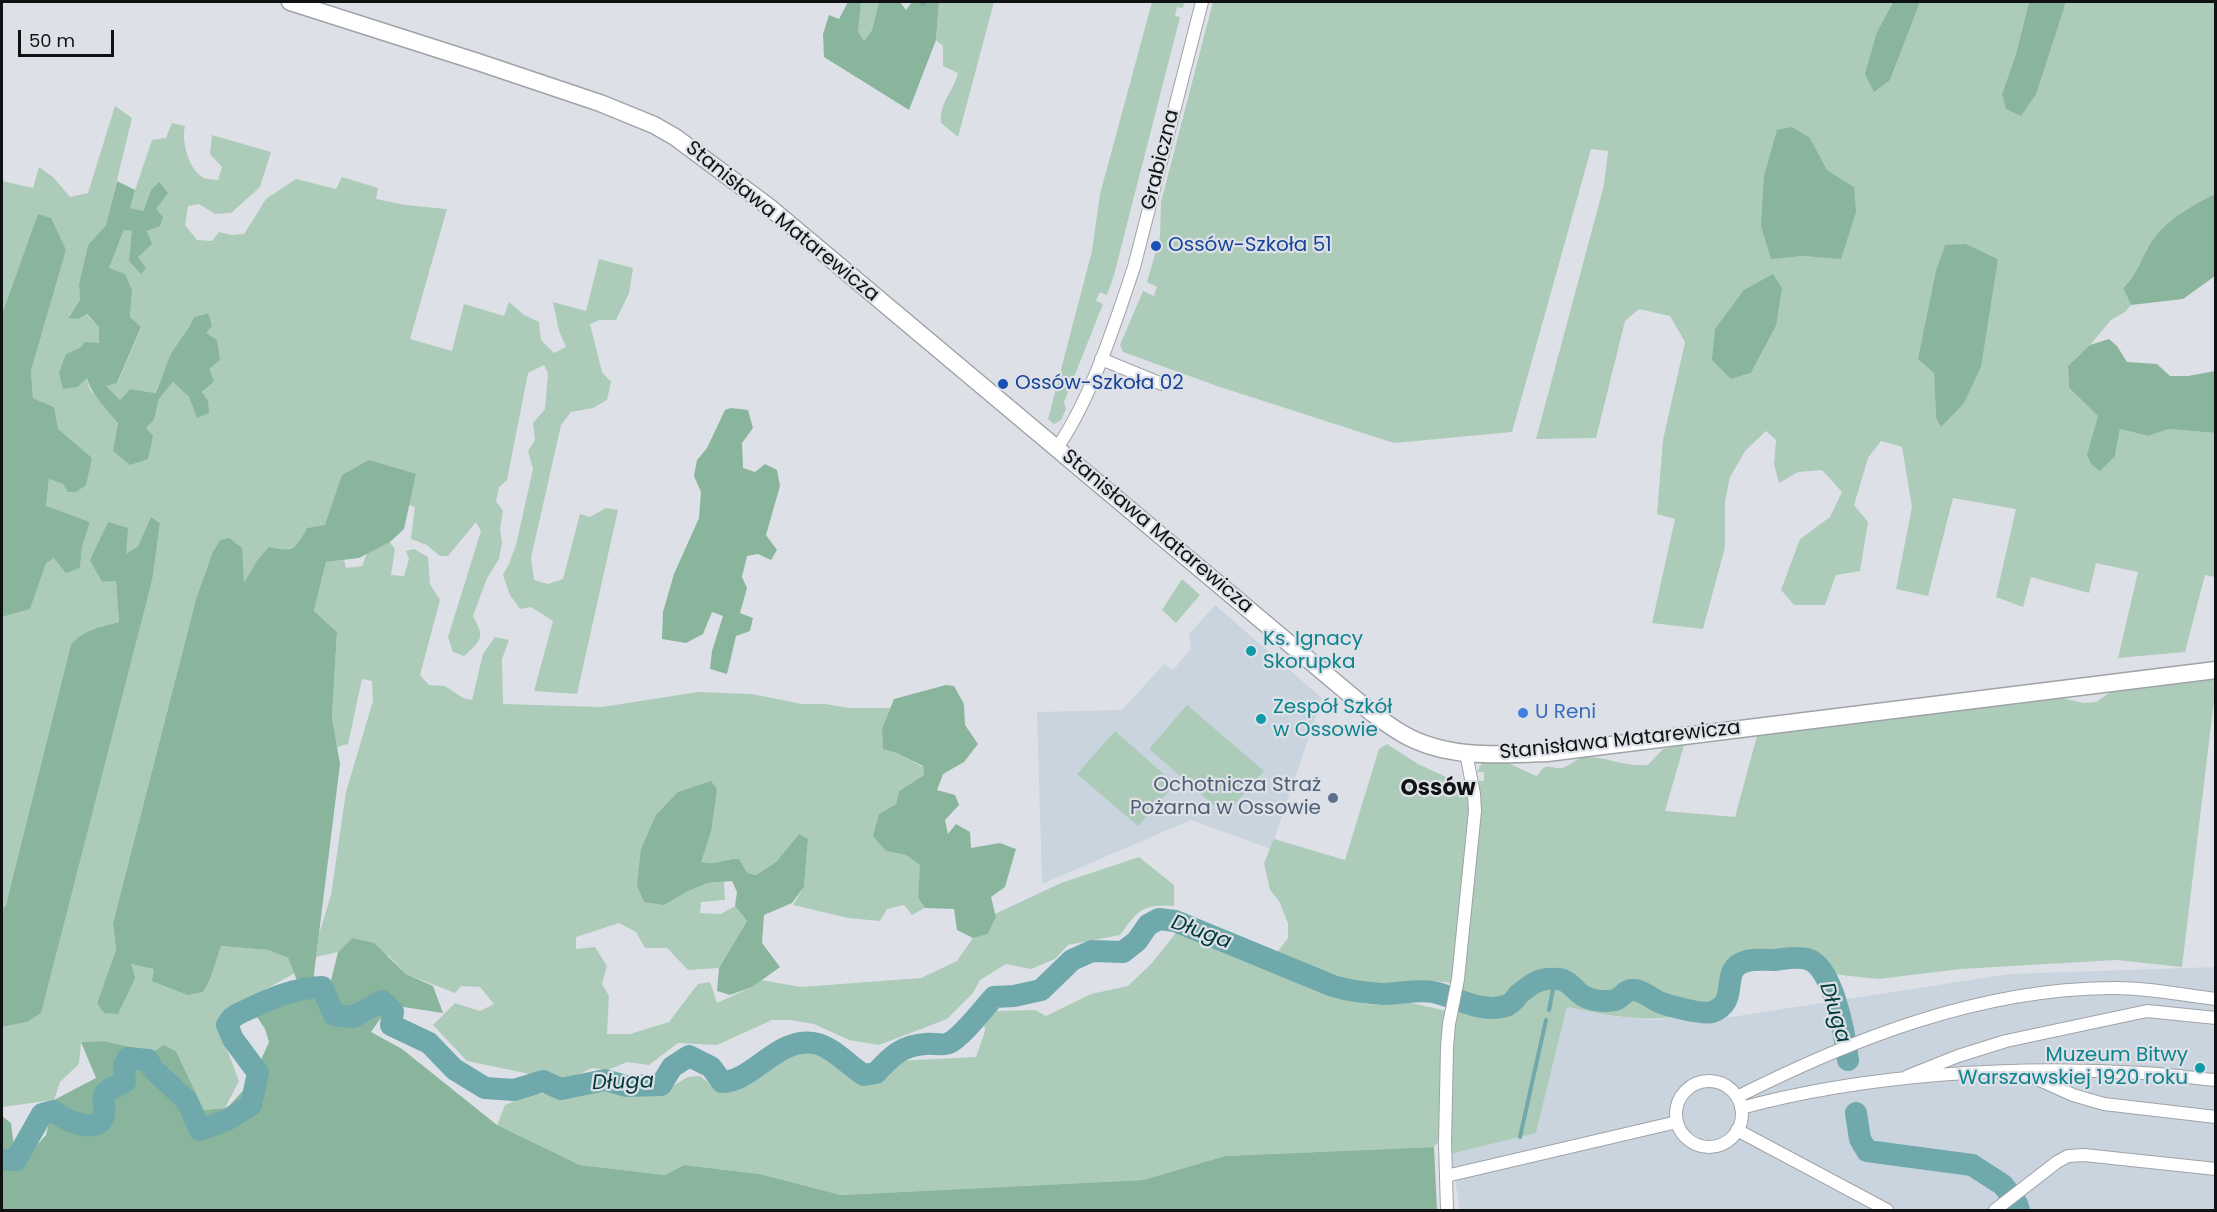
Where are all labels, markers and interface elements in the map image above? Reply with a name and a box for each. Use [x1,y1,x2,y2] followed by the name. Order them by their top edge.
[21,18,117,56] scale bar
[29,28,75,53] text: 50 m
[1137,107,1185,213] street label: Grabiczna
[680,137,884,307] street label: Stanisława Matarewicza
[1168,234,1332,258] place label: Ossów-Szkoła 51
[1149,239,1163,253] marker: Ossów-Szkoła 51
[1015,372,1184,396] place label: Ossów-Szkoła 02
[996,377,1010,391] marker: Ossów-Szkoła 02
[1057,445,1257,619] street label: Stanisława Matarewicza
[1263,628,1363,675] place label: Ks. Ignacy Skorupka
[1244,644,1258,658] marker: Ks. Ignacy Skorupka
[1273,696,1392,743] place label: Zespół Szkół w Ossowie
[1535,701,1596,725] place label: U Reni
[1516,706,1530,720] marker: U Reni
[1254,712,1268,726] marker: Zespół Szkół w Ossowie
[1498,716,1742,766] street label: Stanisława Matarewicza
[1130,774,1321,821] place label: Ochotnicza Straż Pożarna w Ossowie
[1401,776,1475,802] district label: Ossów
[1326,791,1340,805] marker: Ochotnicza Straż Pożarna w Ossowie
[1168,911,1234,955] water label: Długa
[1813,980,1855,1046] water label: Długa
[1958,1044,2188,1091] place label: Muzeum Bitwy Warszawskiej 1920 roku
[2193,1061,2207,1075] marker: Muzeum Bitwy Warszawskiej 1920 roku
[592,1069,654,1097] water label: Długa

